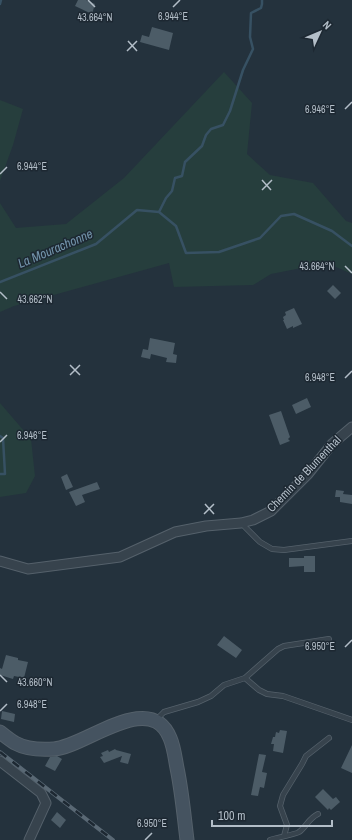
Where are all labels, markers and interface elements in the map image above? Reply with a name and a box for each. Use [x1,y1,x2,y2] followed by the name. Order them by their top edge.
[158,10,188,23] text: 6.944°E
[78,11,113,24] text: 43.664°N
[300,12,340,52] north arrow
[320,18,334,32] text: N
[305,103,335,116] text: 6.946°E
[17,160,47,173] text: 6.944°E
[15,225,95,272] water label: La Mourachonne
[300,260,335,273] text: 43.664°N
[18,293,53,306] text: 43.662°N
[305,371,335,384] text: 6.948°E
[17,429,47,442] text: 6.946°E
[263,432,345,516] street label: Chemin de Blumenthal
[305,640,335,653] text: 6.950°E
[18,676,53,689] text: 43.660°N
[17,698,47,711] text: 6.948°E
[212,802,332,828] scale bar
[218,808,245,824] text: 100 m
[137,817,167,830] text: 6.950°E

